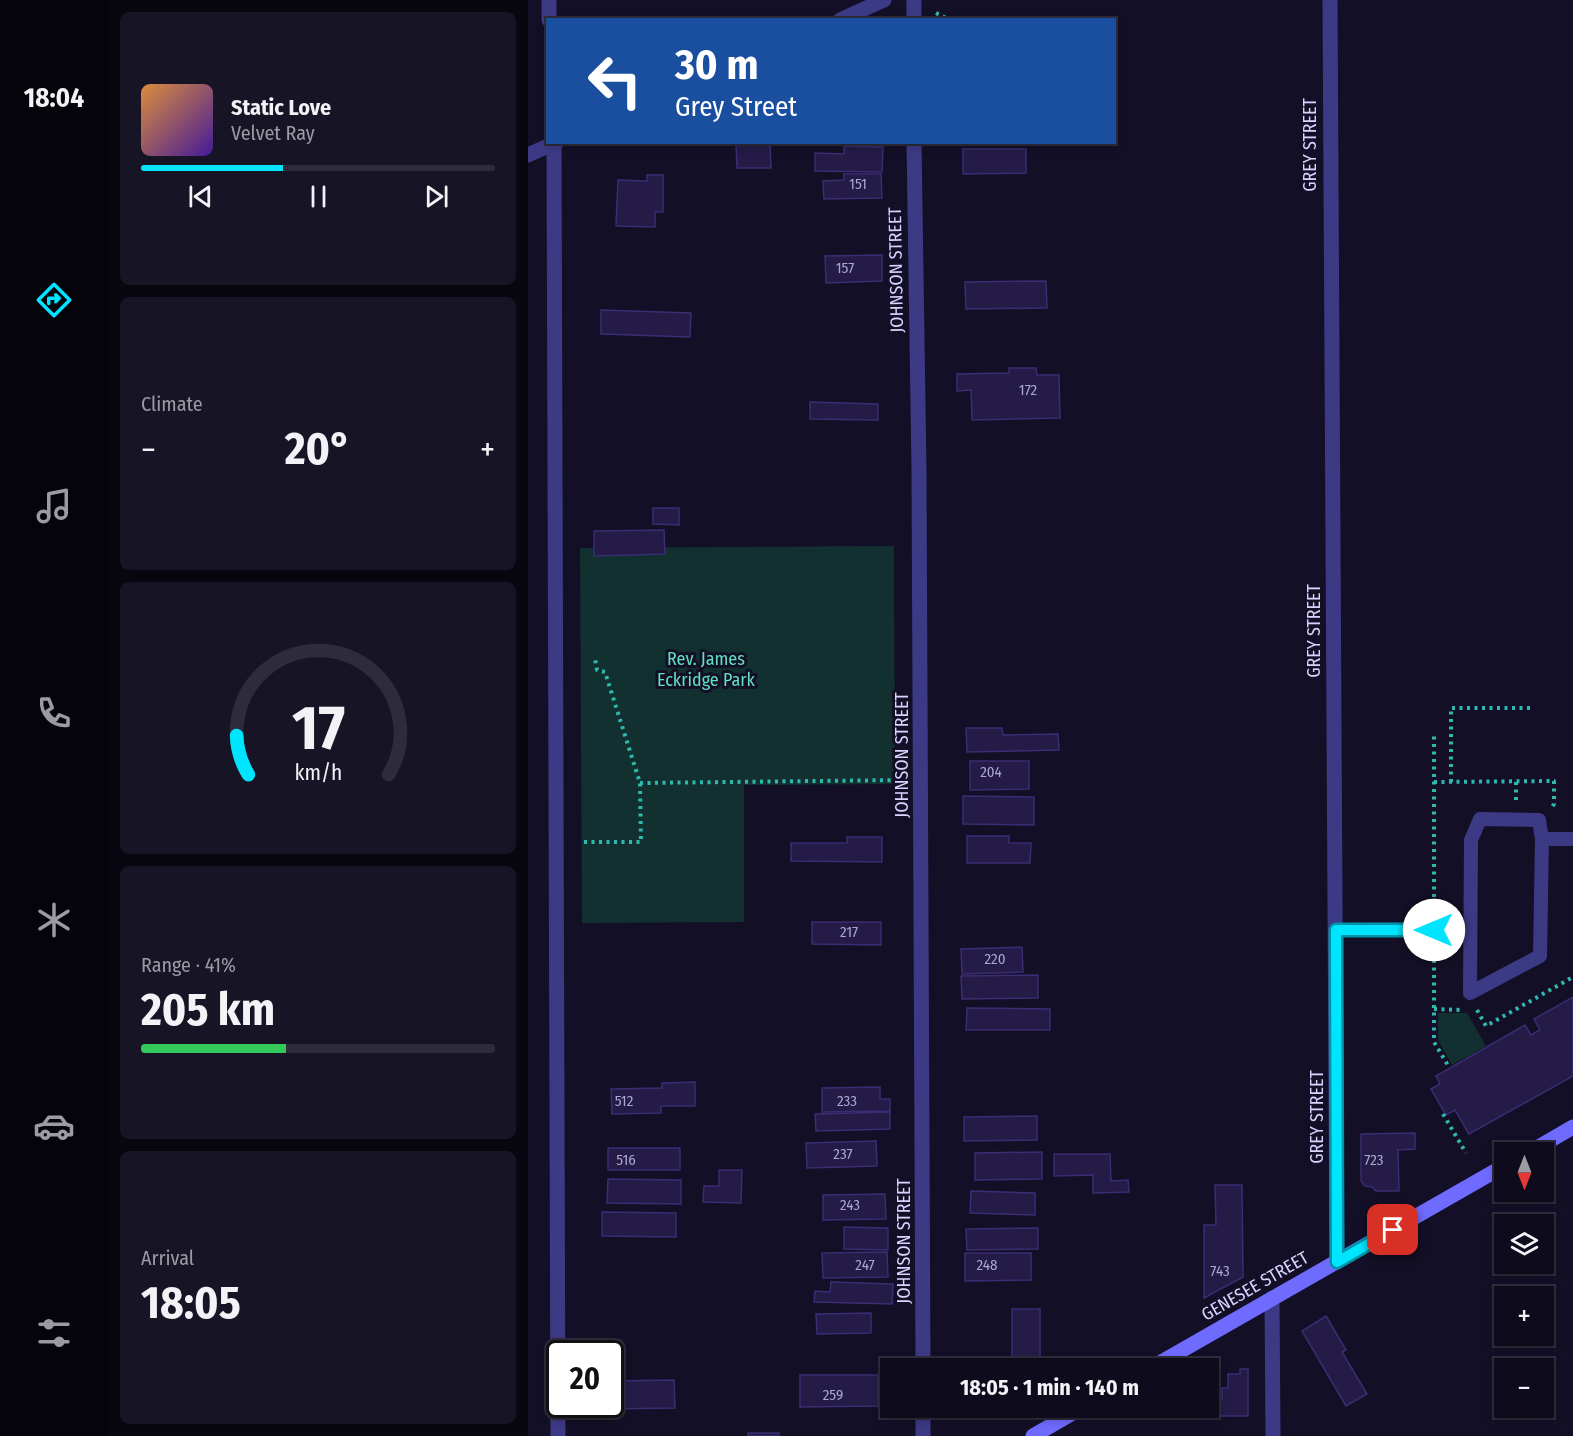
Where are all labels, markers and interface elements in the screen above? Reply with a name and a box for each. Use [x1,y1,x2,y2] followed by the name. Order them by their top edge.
[675,40,759,90] text: 30 m
[576,42,654,120] icon: left
[24,82,84,114] text: 18:04
[675,91,797,123] text: Grey Street
[231,94,331,121] text: Static Love
[1299,98,1321,192] street label: GREY STREET
[231,121,315,145] text: Velvet Ray
[849,175,867,193] house number: 151
[184,180,217,213] icon: previous
[302,180,335,213] icon: pause
[420,180,453,213] icon: next
[884,206,908,333] street label: JOHNSON STREET
[836,259,854,277] house number: 157
[33,279,75,321] icon: directions
[1019,381,1038,399] house number: 172
[141,392,203,416] text: Climate
[285,422,351,476] text: 20°
[141,430,156,470] text: −
[480,430,495,470] text: +
[33,485,75,527] icon: music
[1303,584,1325,678] street label: GREY STREET
[657,648,756,691] park label: Rev. James Eckridge Park
[292,691,344,766] text: 17
[33,692,75,734] icon: phone
[891,692,913,818] street label: JOHNSON STREET
[294,760,342,786] text: km/h
[980,763,1002,781] house number: 204
[1402,898,1466,962] position arrow
[33,899,75,941] icon: climate
[840,923,858,941] house number: 217
[984,950,1006,968] house number: 220
[141,953,236,977] text: Range · 41%
[141,983,275,1037] text: 205 km
[1306,1070,1328,1164] street label: GREY STREET
[615,1092,634,1110] house number: 512
[837,1092,857,1110] house number: 233
[33,1105,75,1147] icon: car
[1494,1142,1554,1202] north arrow
[1494,1142,1554,1418] map controls
[833,1145,853,1163] house number: 237
[616,1151,636,1169] house number: 516
[1364,1151,1384,1169] house number: 723
[893,1178,915,1304] street label: JOHNSON STREET
[840,1196,860,1214] house number: 243
[1367,1204,1418,1255] pin
[1376,1213,1409,1246] icon: arrive
[1494,1214,1554,1274] button: layers
[141,1246,194,1270] text: Arrival
[1198,1246,1313,1325] street label: GENESEE STREET
[855,1256,875,1274] house number: 247
[976,1256,998,1274] house number: 248
[1210,1262,1230,1280] house number: 743
[141,1276,241,1330] text: 18:05
[1494,1286,1554,1346] button: +
[33,1312,75,1354] icon: filters
[546,1340,624,1418] speed limit sign: 20
[1494,1358,1554,1418] button: −
[960,1374,1139,1401] text: 18:05 · 1 min · 140 m
[823,1386,843,1404] house number: 259

